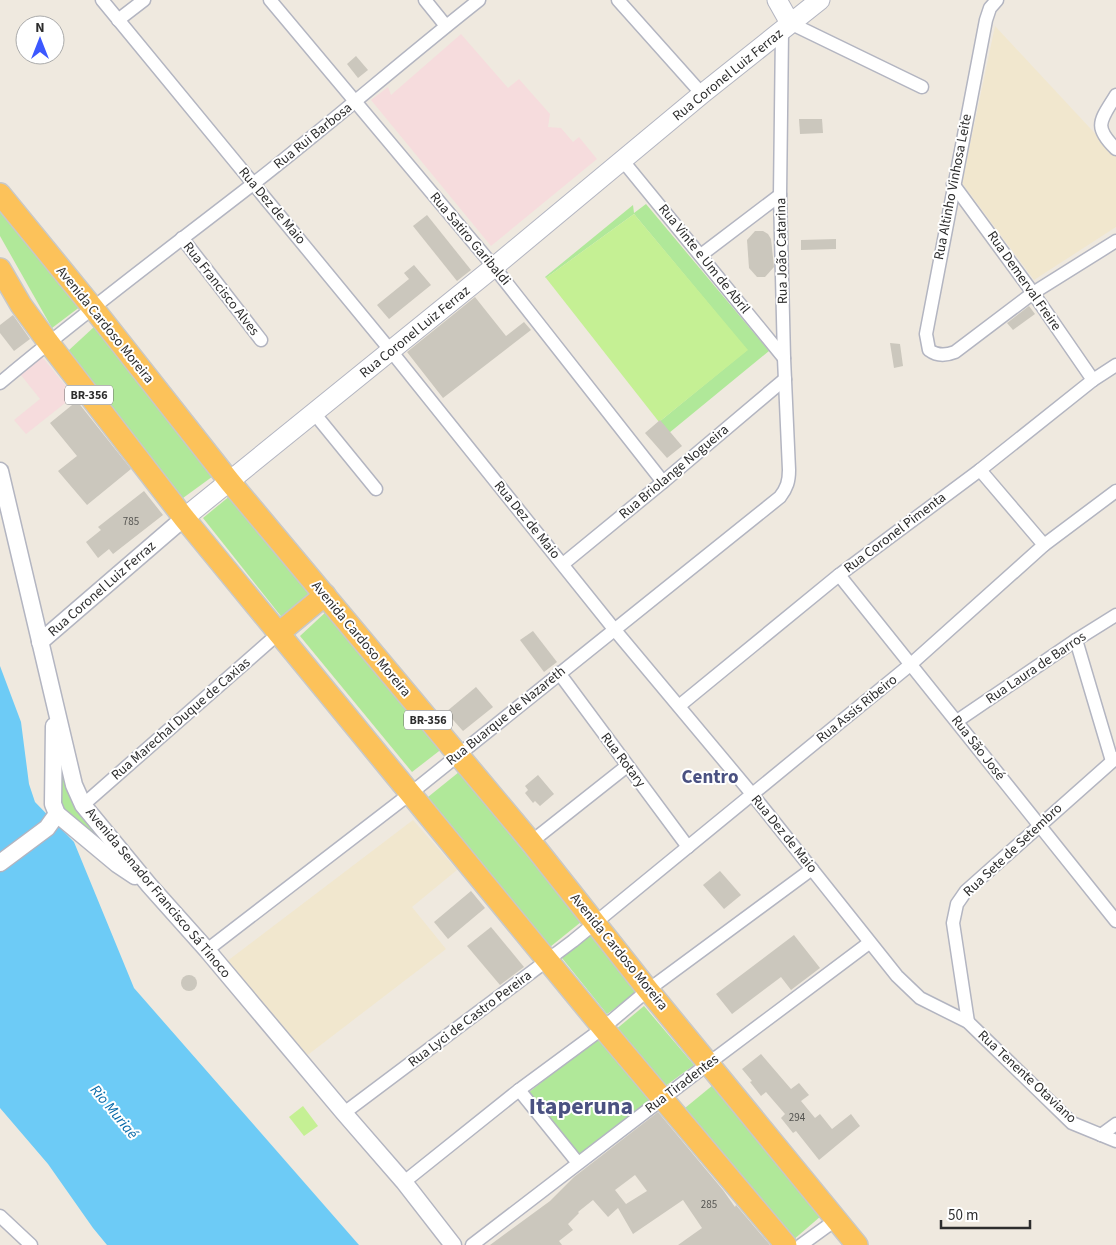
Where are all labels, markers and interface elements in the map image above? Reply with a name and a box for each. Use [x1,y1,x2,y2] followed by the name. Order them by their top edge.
[15,15,65,65] north arrow
[35,18,45,38] text: N
[669,24,787,126] street label: Rua Coronel Luiz Ferraz
[270,98,356,174] street label: Rua Rui Barbosa
[929,112,977,262] street label: Rua Altinho Vinhosa Leite
[234,163,310,249] street label: Rua Dez de Maio
[425,188,515,290] street label: Rua Satiro Garibaldi
[771,198,793,304] street label: Rua João Catarina
[653,200,755,318] street label: Rua Vinte e Um de Abril
[982,227,1066,335] street label: Rua Demerval Freire
[178,238,264,340] street label: Rua Francisco Alves
[51,262,159,388] street label: Avenida Cardoso Moreira
[356,281,474,383] street label: Rua Coronel Luiz Ferraz
[65,386,113,404] road number: BR-356
[615,420,733,524] street label: Rua Briolange Nogueira
[489,477,565,563] street label: Rua Dez de Maio
[840,488,950,578] street label: Rua Coronel Pimenta
[123,514,139,529] house number: 785
[44,537,160,641] street label: Rua Coronel Luiz Ferraz
[307,577,415,701] street label: Avenida Cardoso Moreira
[982,627,1090,709] street label: Rua Laura de Barros
[107,653,255,785] street label: Rua Marechal Duque de Caxias
[442,662,570,770] street label: Rua Buarque de Nazareth
[812,670,902,748] street label: Rua Assis Ribeiro
[404,710,452,730] road number: BR-356
[946,711,1010,785] street label: Rua São José
[596,728,650,792] street label: Rua Rotary
[682,764,738,791] district label: Centro
[746,791,822,877] street label: Rua Dez de Maio
[959,799,1067,901] street label: Rua Sete de Setembro
[81,803,235,983] street label: Avenida Senador Francisco Sá Tinoco
[565,889,673,1015] street label: Avenida Cardoso Moreira
[404,966,536,1072] street label: Rua Lyci de Castro Pereira
[973,1026,1081,1128] street label: Rua Tenente Otaviano
[641,1050,723,1118] street label: Rua Tiradentes
[85,1080,143,1144] water label: Rio Muriaé
[529,1089,633,1124] district label: Itaperuna
[789,1110,806,1125] house number: 294
[701,1197,717,1212] house number: 285
[941,1198,1030,1230] scale bar
[948,1205,978,1226] text: 50 m

